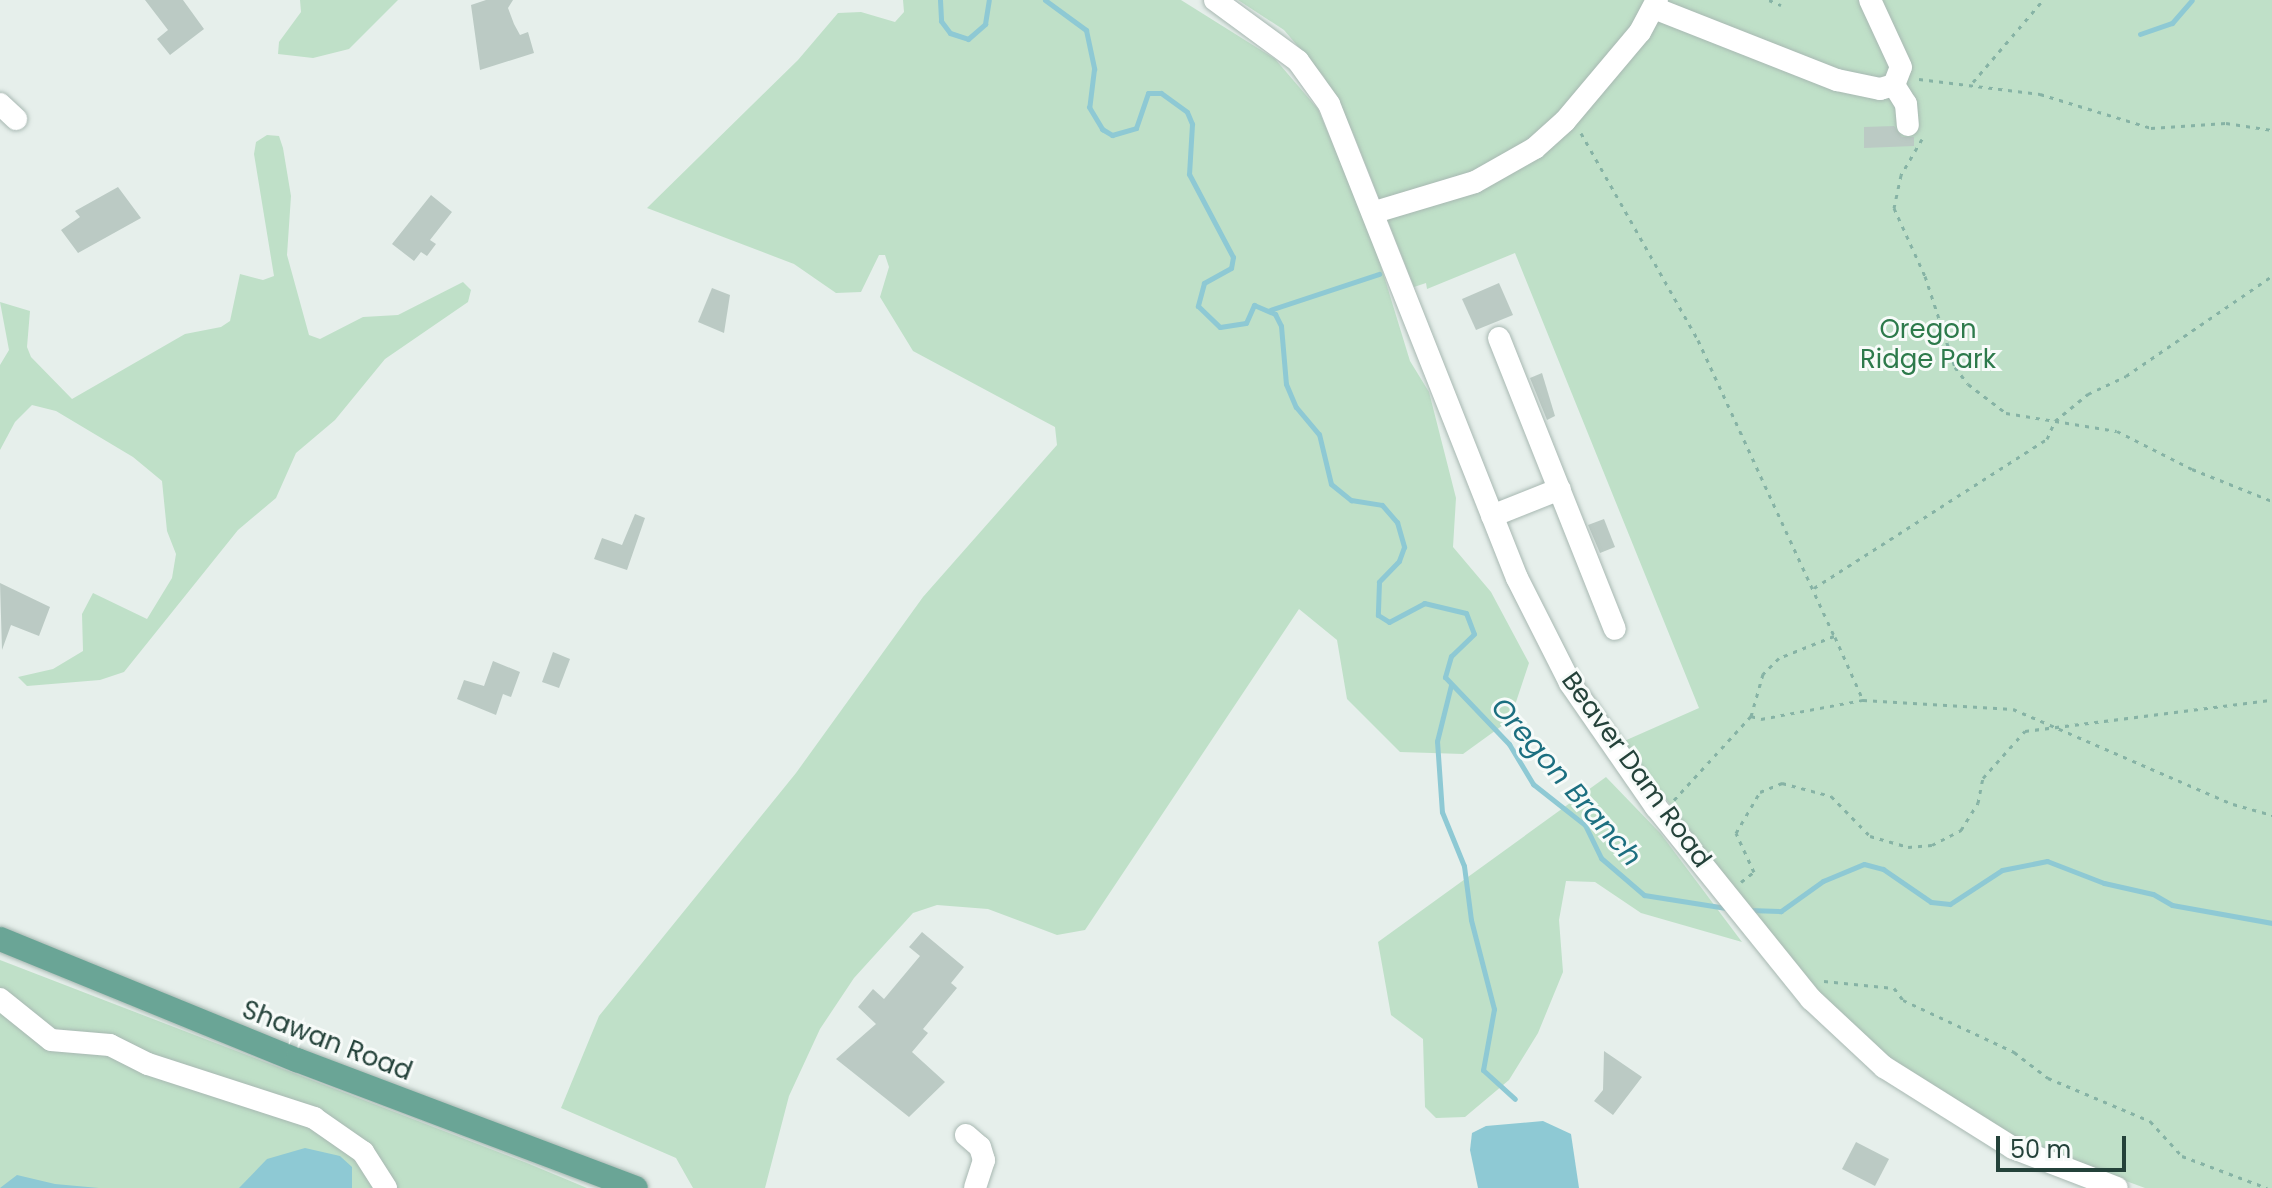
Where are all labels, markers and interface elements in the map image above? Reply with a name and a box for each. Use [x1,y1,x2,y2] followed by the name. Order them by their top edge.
[1860,314,1996,376] park label: Oregon Ridge Park
[1555,666,1717,874] street label: Beaver Dam Road
[1484,691,1648,873] water label: Oregon Branch
[238,994,416,1088] street label: Shawan Road
[2000,1120,2130,1170] scale bar
[2010,1133,2071,1166] text: 50 m

